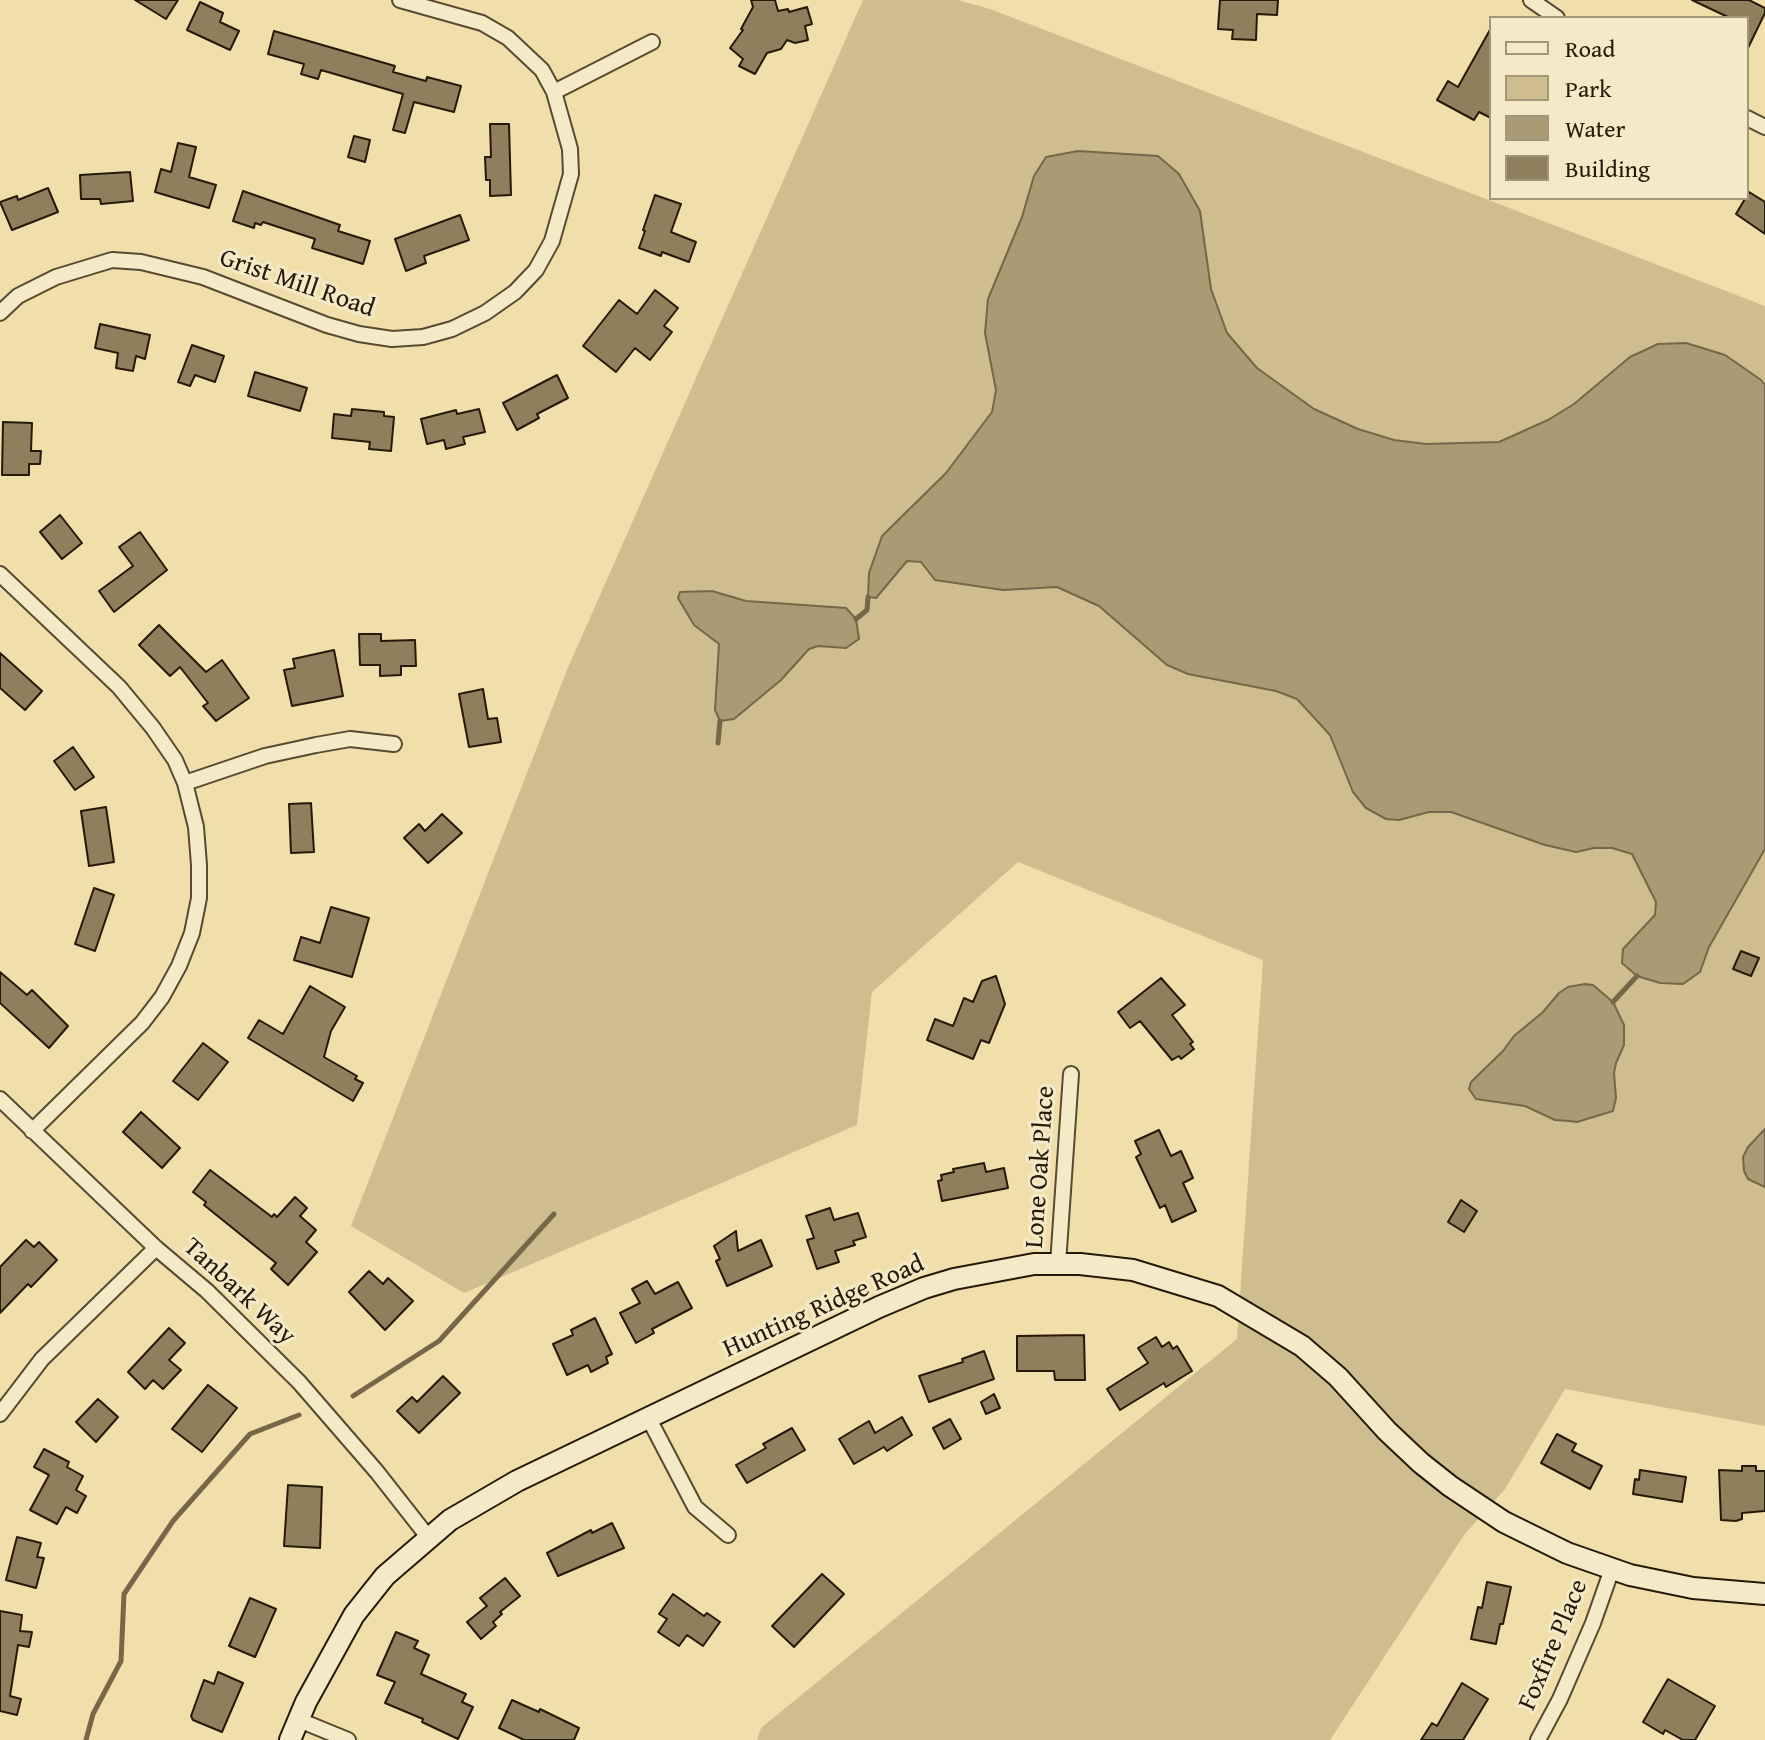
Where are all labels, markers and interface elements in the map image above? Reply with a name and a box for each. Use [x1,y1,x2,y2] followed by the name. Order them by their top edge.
[1489,16,1749,200] legend
[1565,31,1615,66] text: Road
[1565,71,1611,106] text: Park
[1565,111,1625,146] text: Water
[1565,151,1650,186] text: Building
[215,243,379,325] street label: Grist Mill Road
[1020,1085,1062,1249] street label: Lone Oak Place
[176,1232,302,1352] street label: Tanbark Way
[719,1249,929,1365] street label: Hunting Ridge Road
[1513,1575,1595,1715] street label: Foxfire Place

